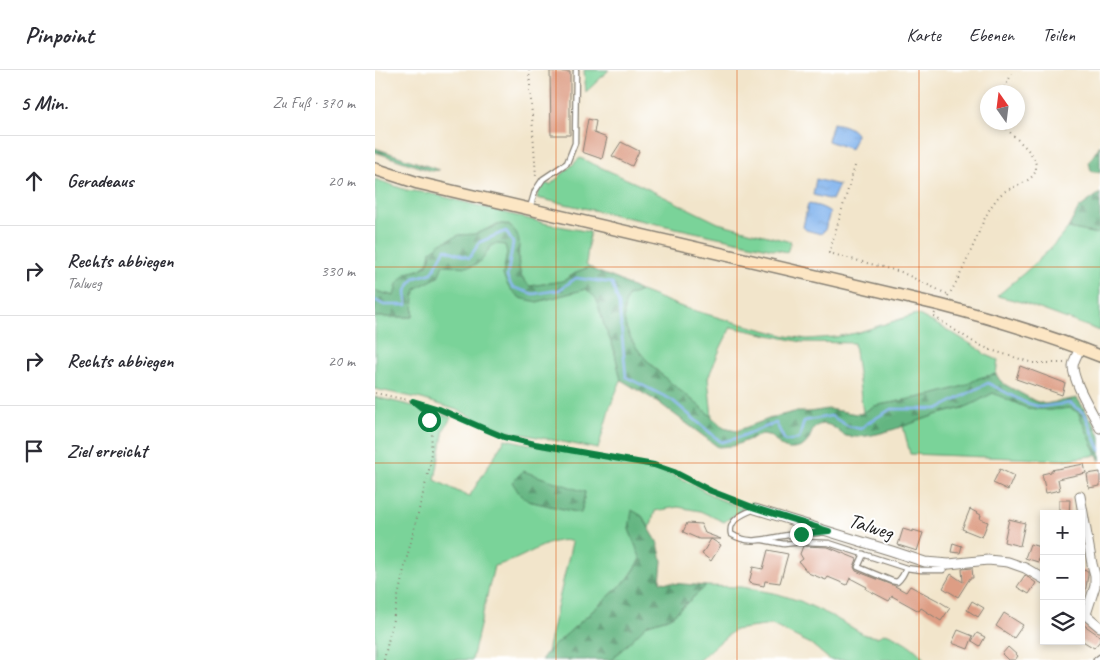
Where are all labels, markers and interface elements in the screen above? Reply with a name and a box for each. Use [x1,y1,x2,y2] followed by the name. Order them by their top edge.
[25,20,94,50] text: Pinpoint
[906,24,941,46] text: Karte
[969,24,1014,46] text: Ebenen
[1042,24,1075,46] text: Teilen
[980,85,1025,130] north arrow
[20,90,68,116] text: 5 Min.
[272,93,355,113] text: Zu Fuß · 370 m
[20,167,48,195] icon: ahead
[67,169,134,193] text: Geradeaus
[328,171,355,191] text: 20 m
[67,249,173,273] text: Rechts abbiegen
[20,257,48,285] icon: right
[321,261,355,281] text: 330 m
[67,273,102,293] text: Talweg
[20,347,48,375] icon: right
[67,349,173,373] text: Rechts abbiegen
[328,351,355,371] text: 20 m
[418,409,441,432] route start
[20,437,48,465] icon: arrive
[67,439,147,463] text: Ziel erreicht
[845,507,898,546] street label: Talweg
[1040,510,1085,645] map controls
[1040,510,1085,555] button: +
[790,523,813,546] route end
[1040,555,1085,600] button: −
[1040,600,1085,645] button: layers

